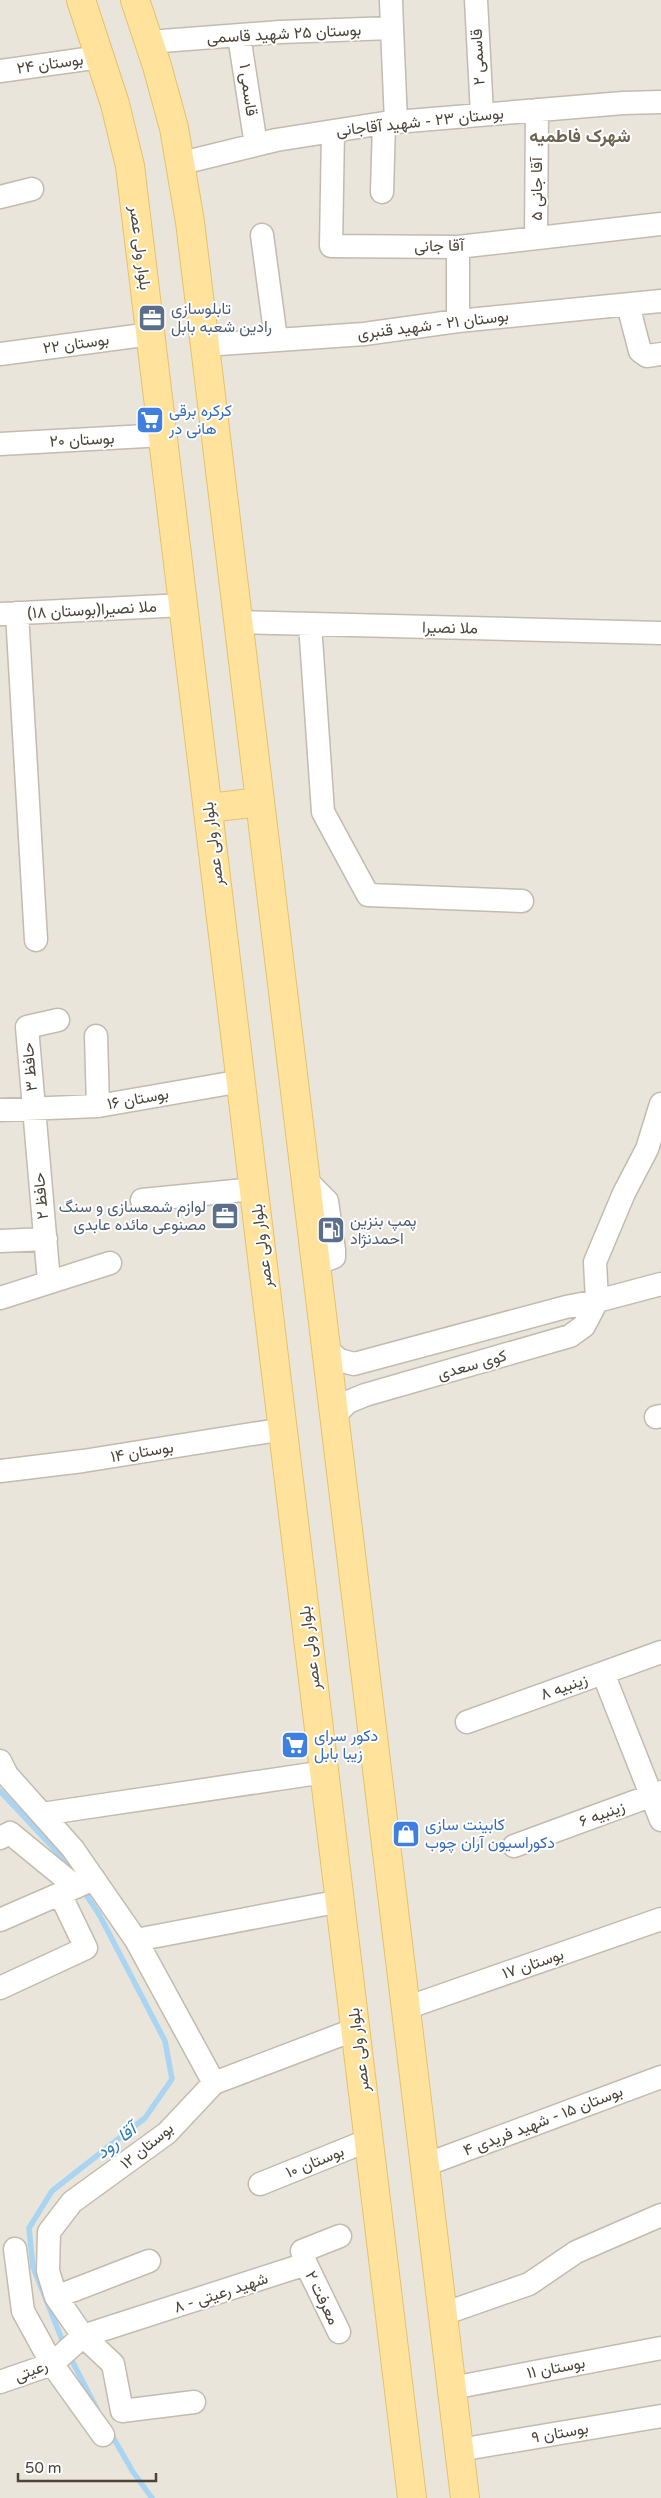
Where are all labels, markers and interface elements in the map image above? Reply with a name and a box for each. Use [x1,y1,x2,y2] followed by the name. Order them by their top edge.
[206,20,362,48] street label: بوستان ۲۵ شهید قاسمی
[467,28,489,86] street label: قاسمی ۲
[15,49,85,79] street label: بوستان ۲۴
[234,63,262,117] street label: قاسمی ۱
[335,103,505,141] street label: بوستان ۲۳ - شهید آقاجانی
[529,125,631,147] district label: شهرک فاطمیه
[527,156,547,221] street label: آقا جانی ۵
[125,204,155,291] street label: بلوار ولی عصر
[414,236,465,256] street label: آقا جانی
[171,299,272,337] place label: تابلوسازی رادین شعبه بابل
[137,303,167,333] office icon: تابلوسازی رادین شعبه بابل
[356,306,510,344] street label: بوستان ۲۱ - شهید قنبری
[42,329,110,359] street label: بوستان ۲۲
[168,401,232,439] place label: کرکره برقی هانی در
[135,405,165,435] supermarket icon: کرکره برقی هانی در
[49,428,115,452] street label: بوستان ۲۰
[27,597,157,623] street label: ملا نصیرا(بوستان ۱۸)
[422,618,478,638] street label: ملا نصیرا
[198,801,228,888] street label: بلوار ولی عصر
[18,1041,42,1092] street label: حافظ ۳
[106,1084,170,1114] street label: بوستان ۱۶
[29,1171,53,1220] street label: حافظ ۲
[59,1197,206,1235] place label: لوازم شمعسازی و سنگ مصنوعی مائده عابدی
[210,1201,240,1231] office icon: لوازم شمعسازی و سنگ مصنوعی مائده عابدی
[247,1203,277,1290] street label: بلوار ولی عصر
[350,1211,417,1249] place label: پمپ بنزین احمدنژاد
[316,1215,346,1245] fuel station icon: پمپ بنزین احمدنژاد
[435,1346,509,1384] street label: کوی سعدی
[109,1437,175,1467] street label: بوستان ۱۴
[295,1605,325,1692] street label: بلوار ولی عصر
[538,1669,590,1705] street label: زینبیه ۸
[314,1726,378,1764] place label: دکور سرای زیبا بابل
[280,1730,310,1760] supermarket icon: دکور سرای زیبا بابل
[576,1796,628,1832] street label: زینبیه ۶
[425,1815,555,1854] place label: کابینت سازی دکوراسیون آران چوب
[391,1819,421,1849] shop icon: کابینت سازی دکوراسیون آران چوب
[500,1944,566,1984] street label: بوستان ۱۷
[344,2007,374,2094] street label: بلوار ولی عصر
[460,2081,626,2161] street label: بوستان ۱۵ - شهید فریدی ۴
[92,2116,144,2164] water label: آقا رود
[116,2118,178,2174] street label: بوستان ۱۲
[283,2141,347,2183] street label: بوستان ۱۰
[171,2268,271,2318] street label: شهید رعیتی - ۸
[300,2268,344,2328] street label: معرفت ۲
[525,2353,587,2383] street label: بوستان ۱۱
[11,2355,51,2387] street label: رعیتی
[530,2418,590,2448] street label: بوستان ۹
[18,2450,155,2482] scale bar
[25,2459,62,2477] text: 50 m

